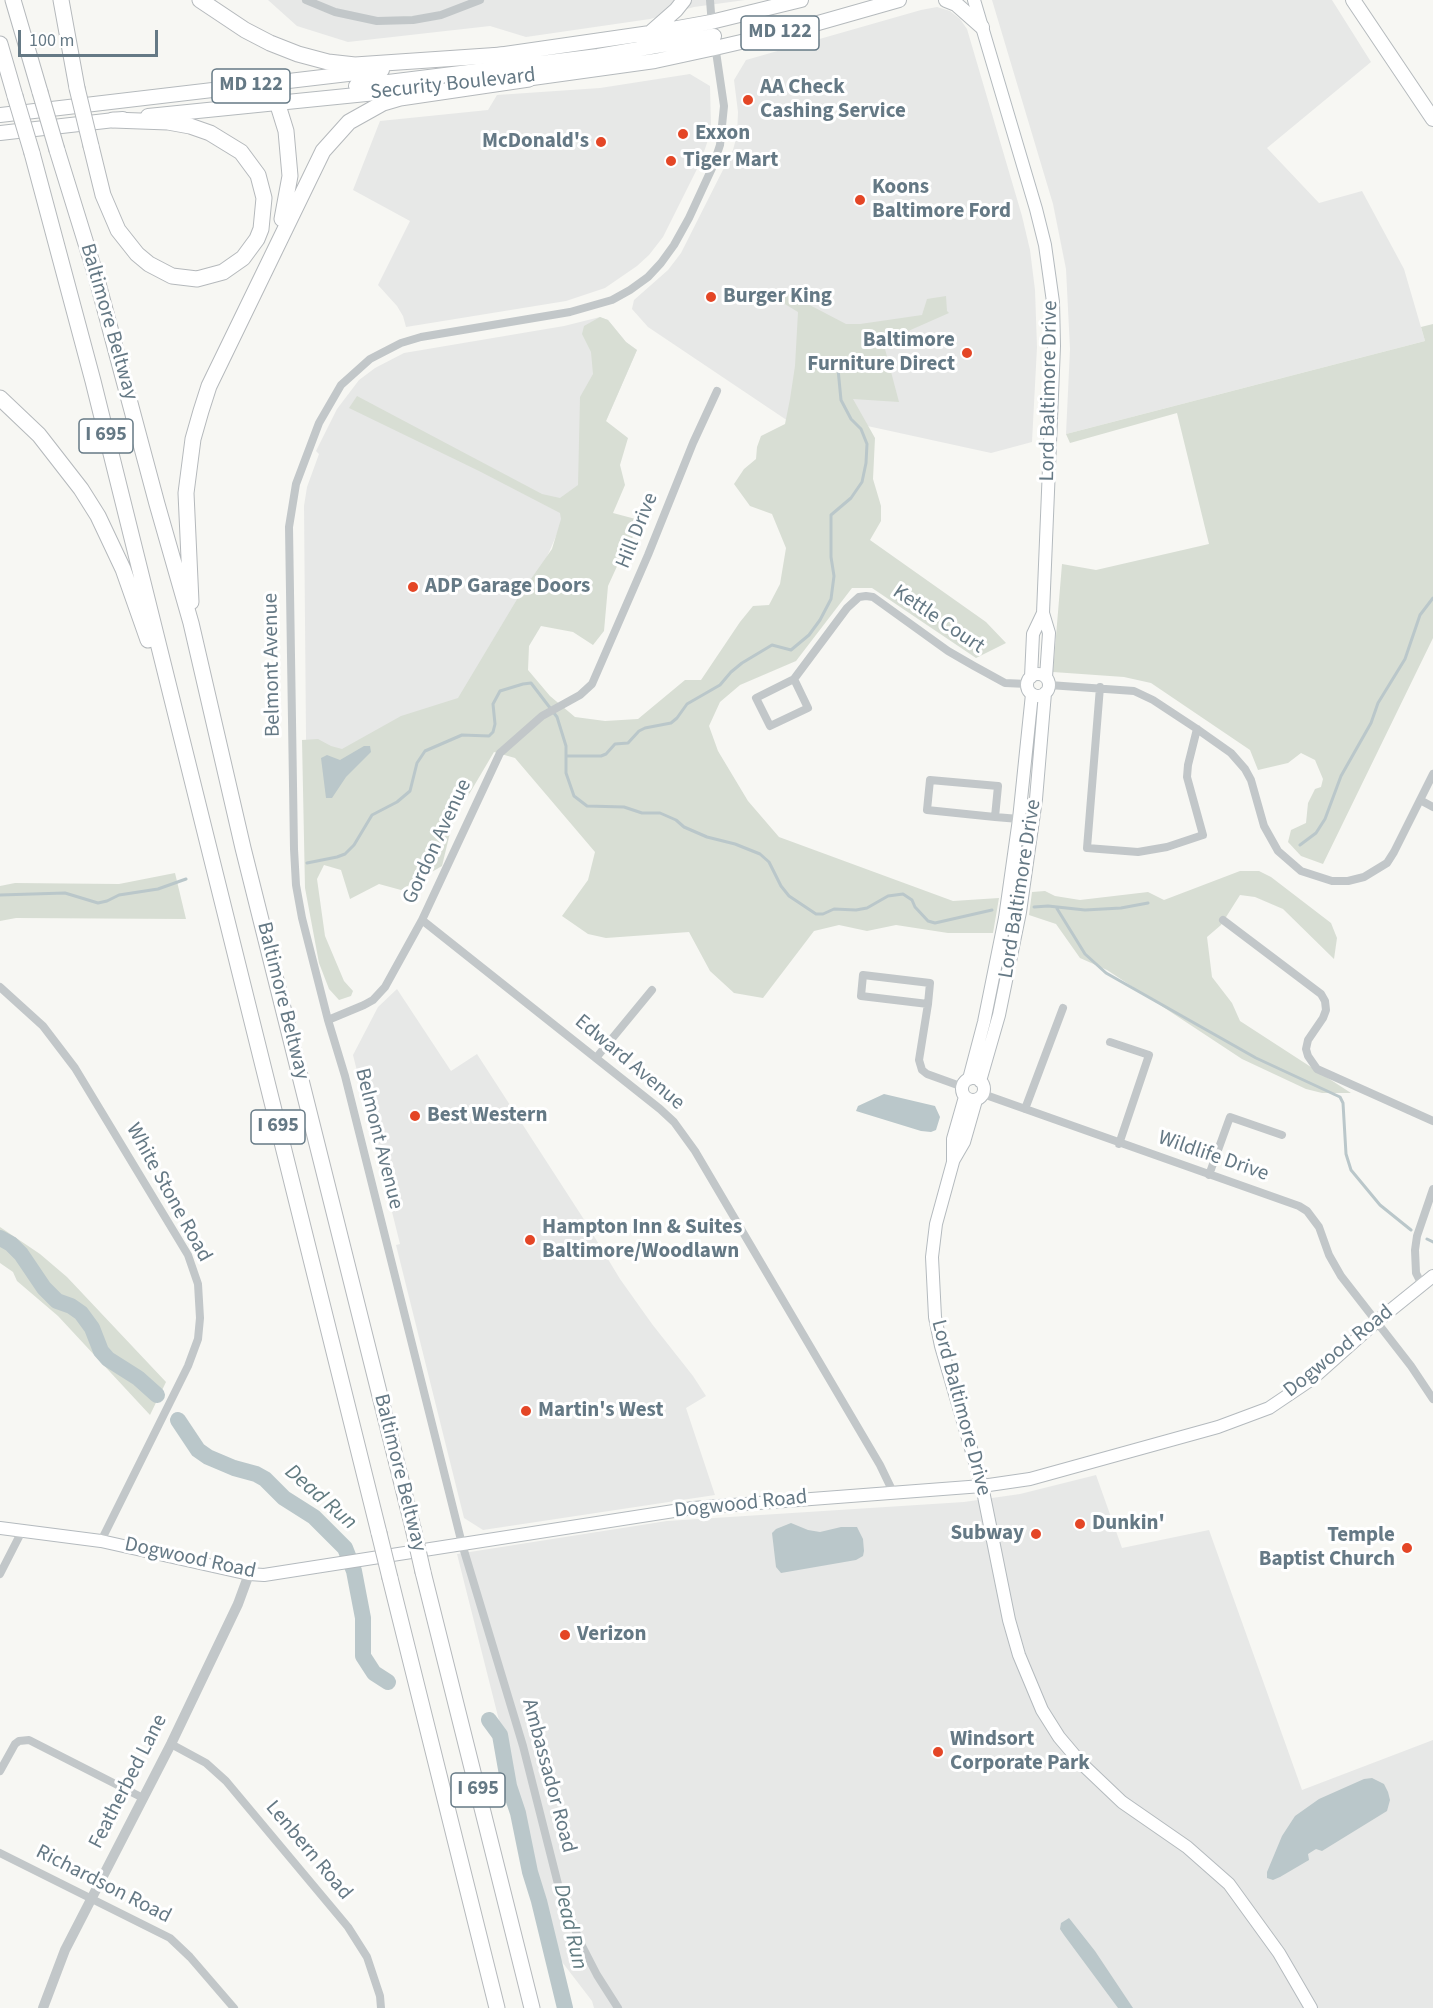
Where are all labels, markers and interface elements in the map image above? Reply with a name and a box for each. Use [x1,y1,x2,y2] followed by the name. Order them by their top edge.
[741,16,819,50] road number: MD 122
[21,18,160,56] scale bar
[29,28,74,53] text: 100 m
[369,64,537,106] street label: Security Boulevard
[212,69,290,103] road number: MD 122
[760,75,906,125] place label: AA Check Cashing Service
[741,93,755,107] marker: AA Check Cashing Service
[695,121,750,147] place label: Exxon
[676,127,690,141] marker: Exxon
[482,129,589,155] place label: McDonald's
[594,135,608,149] marker: McDonald's
[683,148,778,174] place label: Tiger Mart
[664,154,678,168] marker: Tiger Mart
[872,175,1011,225] place label: Koons Baltimore Ford
[853,193,867,207] marker: Koons Baltimore Ford
[74,241,142,403] street label: Baltimore Beltway
[723,284,832,310] place label: Burger King
[704,290,718,304] marker: Burger King
[1036,300,1064,482] street label: Lord Baltimore Drive
[807,328,955,378] place label: Baltimore Furniture Direct
[960,346,974,360] marker: Baltimore Furniture Direct
[79,419,133,453] road number: I 695
[611,490,665,572] street label: Hill Drive
[425,574,590,600] place label: ADP Garage Doors
[406,580,420,594] marker: ADP Garage Doors
[887,580,989,660] street label: Kettle Court
[259,593,287,737] street label: Belmont Avenue
[398,776,478,908] street label: Gordon Avenue
[994,798,1048,980] street label: Lord Baltimore Drive
[250,920,314,1082] street label: Baltimore Beltway
[569,1010,689,1116] street label: Edward Avenue
[348,1066,408,1212] street label: Belmont Avenue
[427,1103,547,1129] place label: Best Western
[408,1109,422,1123] marker: Best Western
[251,1110,305,1144] road number: I 695
[120,1119,216,1267] street label: White Stone Road
[1154,1126,1272,1188] street label: Wildlife Drive
[542,1215,742,1265] place label: Hampton Inn & Suites Baltimore/Woodlawn
[523,1233,537,1247] marker: Hampton Inn & Suites Baltimore/Woodlawn
[1279,1300,1399,1404] street label: Dogwood Road
[924,1317,996,1499] street label: Lord Baltimore Drive
[367,1392,431,1554] street label: Baltimore Beltway
[538,1398,664,1424] place label: Martin's West
[519,1404,533,1418] marker: Martin's West
[279,1460,361,1536] water label: Dead Run
[673,1485,809,1525] street label: Dogwood Road
[1092,1511,1165,1537] place label: Dunkin'
[1073,1517,1087,1531] marker: Dunkin'
[950,1521,1024,1547] place label: Subway
[1259,1523,1395,1573] place label: Temple Baptist Church
[1029,1527,1043,1541] marker: Subway
[122,1533,258,1585] street label: Dogwood Road
[1400,1541,1414,1555] marker: Temple Baptist Church
[577,1622,646,1648] place label: Verizon
[558,1628,572,1642] marker: Verizon
[515,1696,581,1856] street label: Ambassador Road
[84,1711,174,1853] street label: Featherbed Lane
[950,1727,1090,1777] place label: Windsort Corporate Park
[931,1745,945,1759] marker: Windsort Corporate Park
[451,1773,505,1807] road number: I 695
[259,1796,357,1906] street label: Lenbern Road
[31,1840,175,1930] street label: Richardson Road
[546,1882,592,1972] water label: Dead Run

